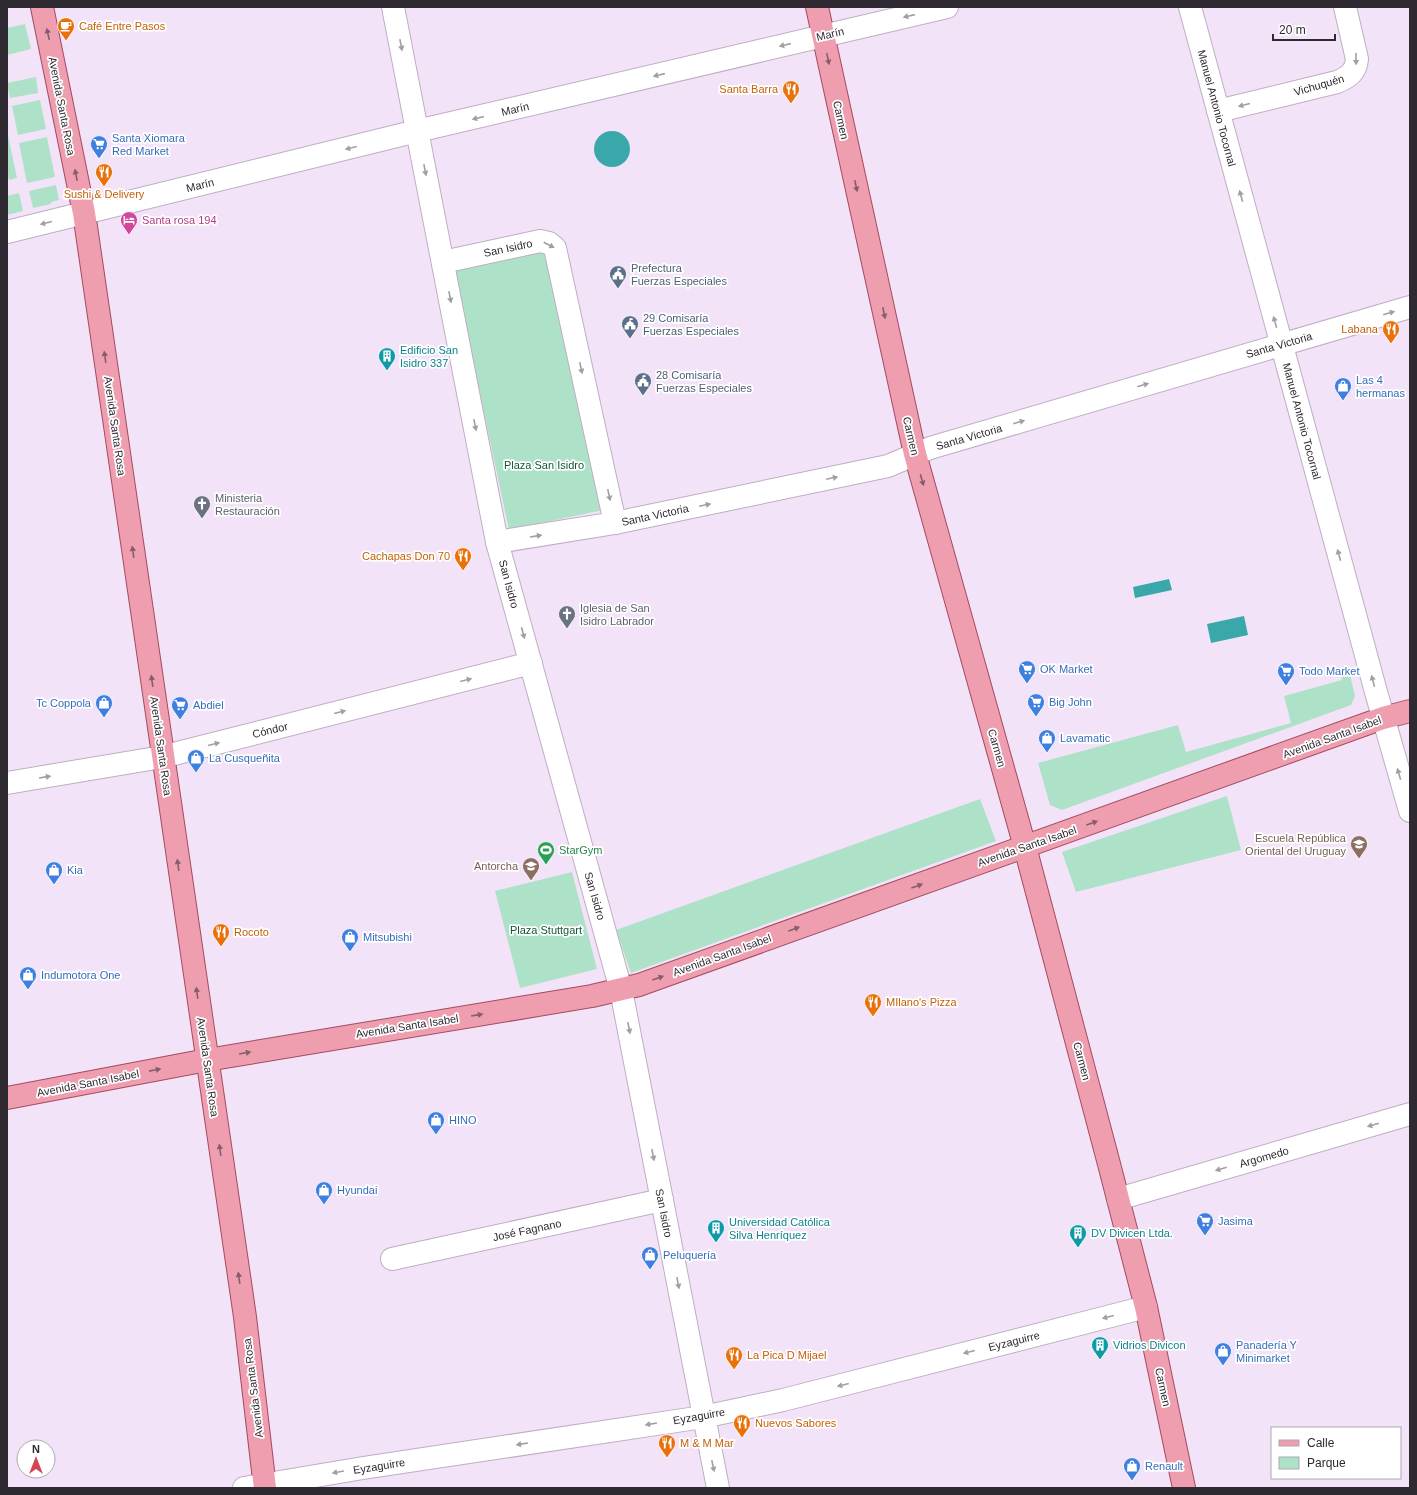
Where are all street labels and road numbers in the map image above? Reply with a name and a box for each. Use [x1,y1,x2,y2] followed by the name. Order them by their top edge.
[815,25,845,43] street label: Marín
[1196,48,1238,168] street label: Manuel Antonio Tocornal
[47,56,78,157] street label: Avenida Santa Rosa
[1292,72,1346,98] street label: Vichuquén
[500,100,530,118] street label: Marín
[831,100,851,140] street label: Carmen
[185,176,215,194] street label: Marín
[483,237,533,259] street label: San Isidro
[1245,330,1314,360] street label: Santa Victoria
[1281,361,1323,481] street label: Manuel Antonio Tocornal
[102,376,128,477] street label: Avenida Santa Rosa
[901,416,921,456] street label: Carmen
[935,422,1004,452] street label: Santa Victoria
[620,502,690,528] street label: Santa Victoria
[497,559,521,609] street label: San Isidro
[148,696,174,797] street label: Avenida Santa Rosa
[1281,714,1383,760] street label: Avenida Santa Isabel
[251,720,289,740] street label: Cóndor
[986,728,1008,768] street label: Carmen
[976,823,1078,869] street label: Avenida Santa Isabel
[582,871,608,921] street label: San Isidro
[671,932,773,978] street label: Avenida Santa Isabel
[355,1012,459,1040] street label: Avenida Santa Isabel
[195,1017,221,1118] street label: Avenida Santa Rosa
[1071,1041,1093,1081] street label: Carmen
[36,1067,140,1099] street label: Avenida Santa Isabel
[1238,1144,1290,1170] street label: Argomedo
[653,1188,675,1238] street label: San Isidro
[492,1217,562,1243] street label: José Fagnano
[987,1329,1041,1353] street label: Eyzaguirre
[241,1337,265,1438] street label: Avenida Santa Rosa
[1153,1367,1173,1407] street label: Carmen
[672,1406,726,1426] street label: Eyzaguirre
[352,1456,406,1476] street label: Eyzaguirre

